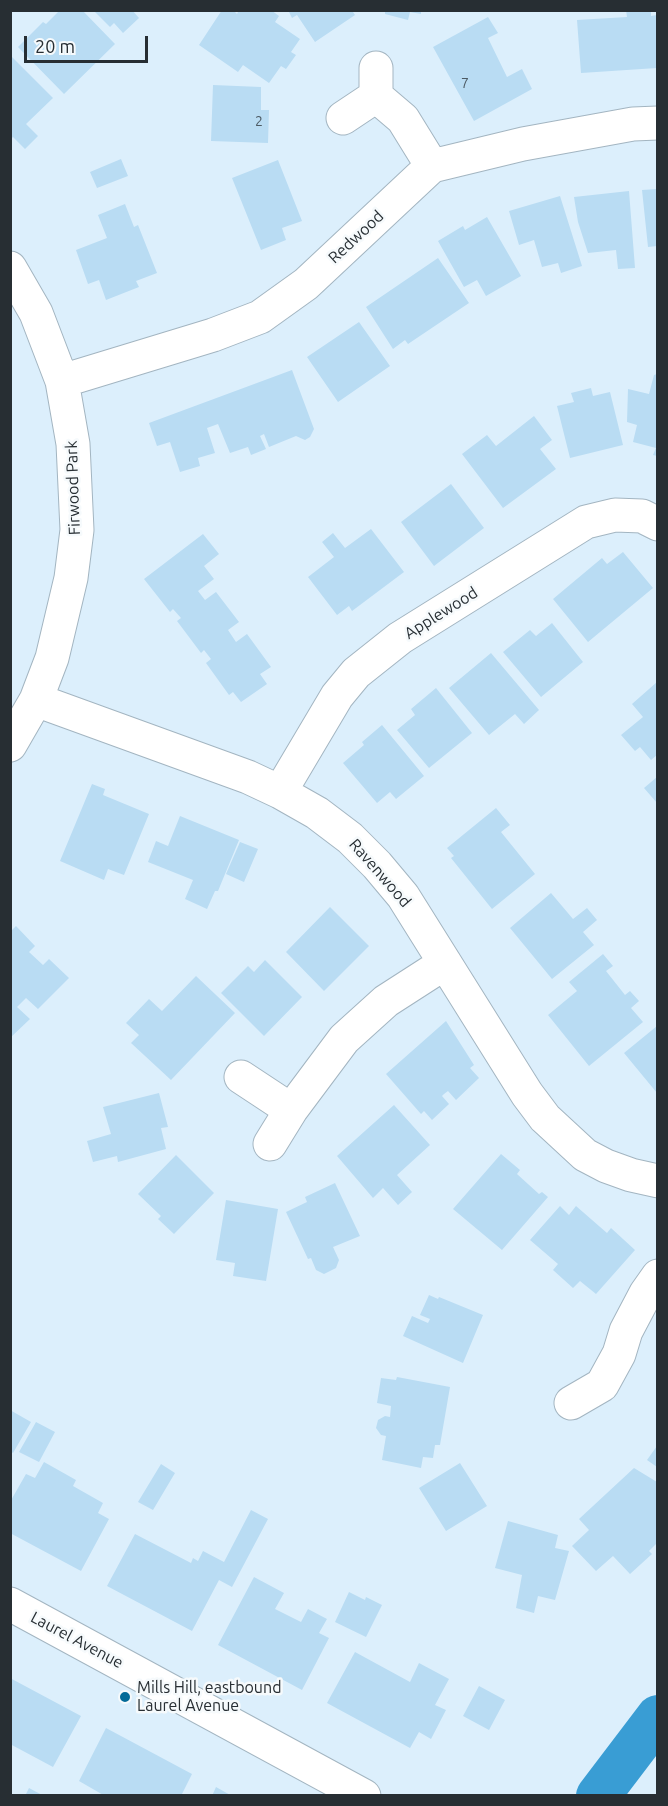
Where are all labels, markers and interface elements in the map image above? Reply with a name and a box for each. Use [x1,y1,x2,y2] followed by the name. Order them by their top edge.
[27,24,152,62] scale bar
[35,36,75,56] text: 20 m
[461,75,469,91] house number: 7
[255,113,263,129] house number: 2
[324,207,388,267] street label: Redwood
[62,440,84,536] street label: Firwood Park
[401,583,481,643] street label: Applewood
[345,835,415,911] street label: Ravenwood
[27,1608,127,1672] street label: Laurel Avenue
[137,1678,281,1716] place label: Mills Hill, eastbound Laurel Avenue
[118,1690,132,1704] marker: Mills Hill, eastbound Laurel Avenue

